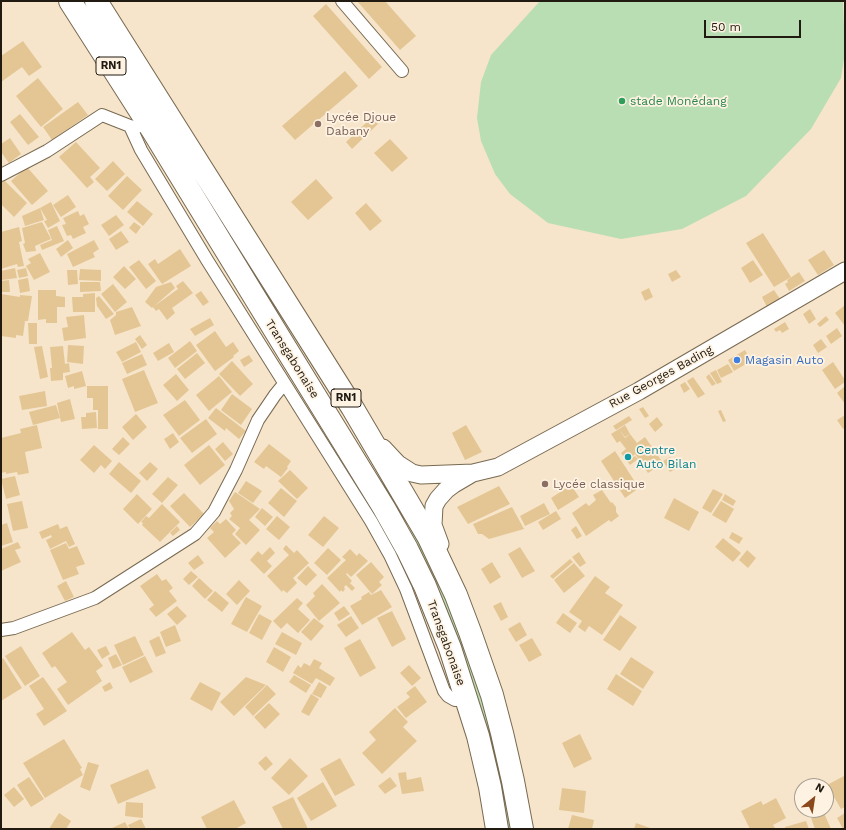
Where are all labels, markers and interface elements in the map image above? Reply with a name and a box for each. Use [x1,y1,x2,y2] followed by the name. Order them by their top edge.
[706,12,803,38] scale bar
[711,20,741,34] text: 50 m
[96,57,126,75] road number: RN1
[630,94,727,108] place label: stade Monédang
[617,96,627,106] marker: stade Monédang
[326,110,396,138] place label: Lycée Djoue Dabany
[313,119,323,129] marker: Lycée Djoue Dabany
[262,317,322,401] street label: Transgabonaise
[607,342,715,412] street label: Rue Georges Bading
[745,353,824,367] place label: Magasin Auto
[732,355,742,365] marker: Magasin Auto
[331,389,361,407] road number: RN1
[636,443,696,471] place label: Centre Auto Bilan
[623,452,633,462] marker: Centre Auto Bilan
[553,477,645,491] place label: Lycée classique
[540,479,550,489] marker: Lycée classique
[424,598,468,688] street label: Transgabonaise
[794,778,834,818] north arrow
[813,780,827,796] text: N

